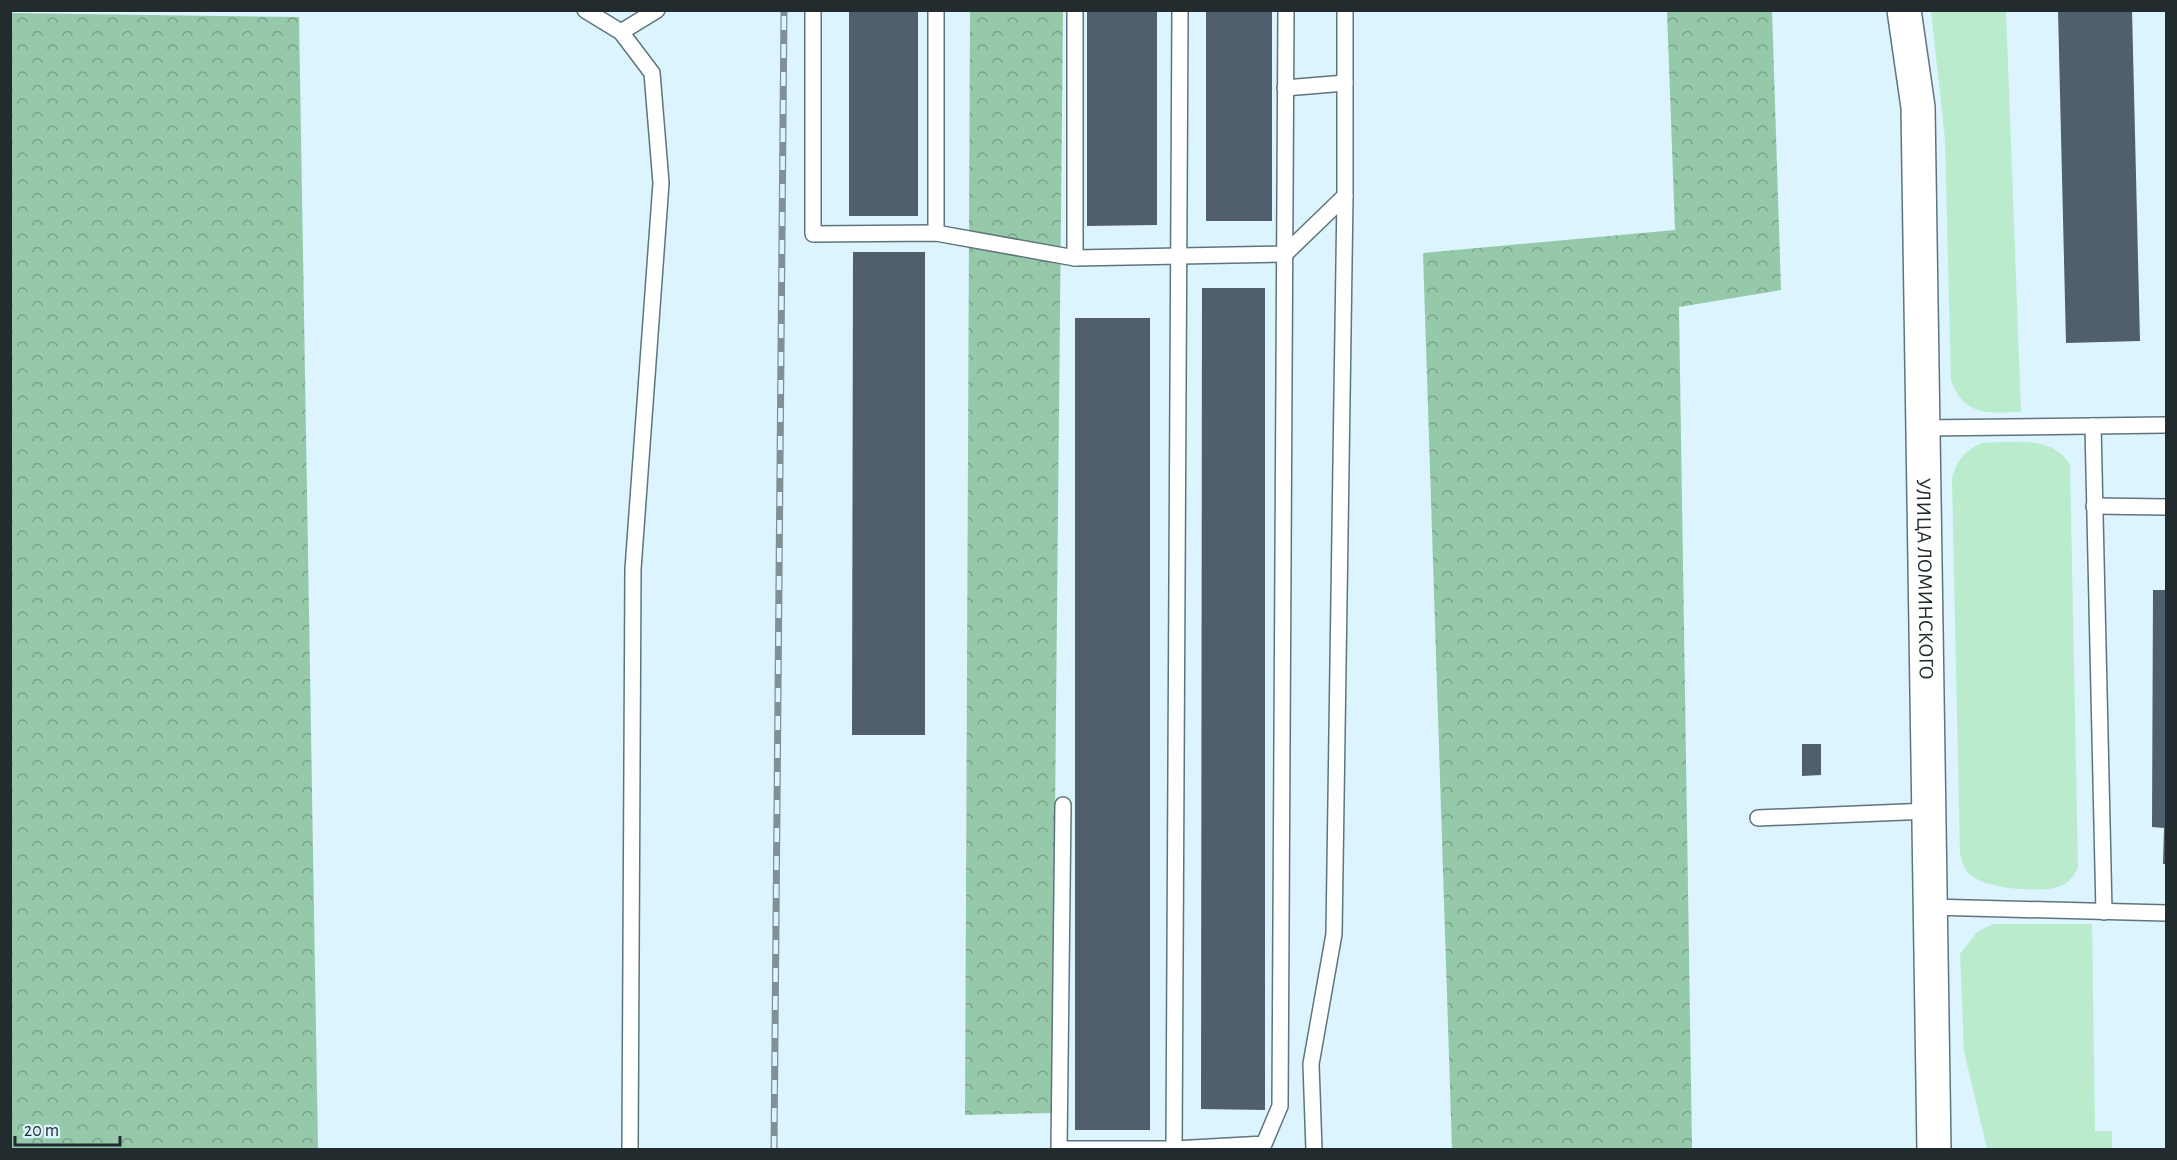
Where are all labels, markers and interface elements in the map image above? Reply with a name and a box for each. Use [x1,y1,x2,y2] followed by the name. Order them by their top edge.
[1913,478,1937,680] street label: УЛИЦА ЛОМИНСКОГО
[15,1109,120,1147] scale bar
[24,1122,59,1140] text: 20 m

